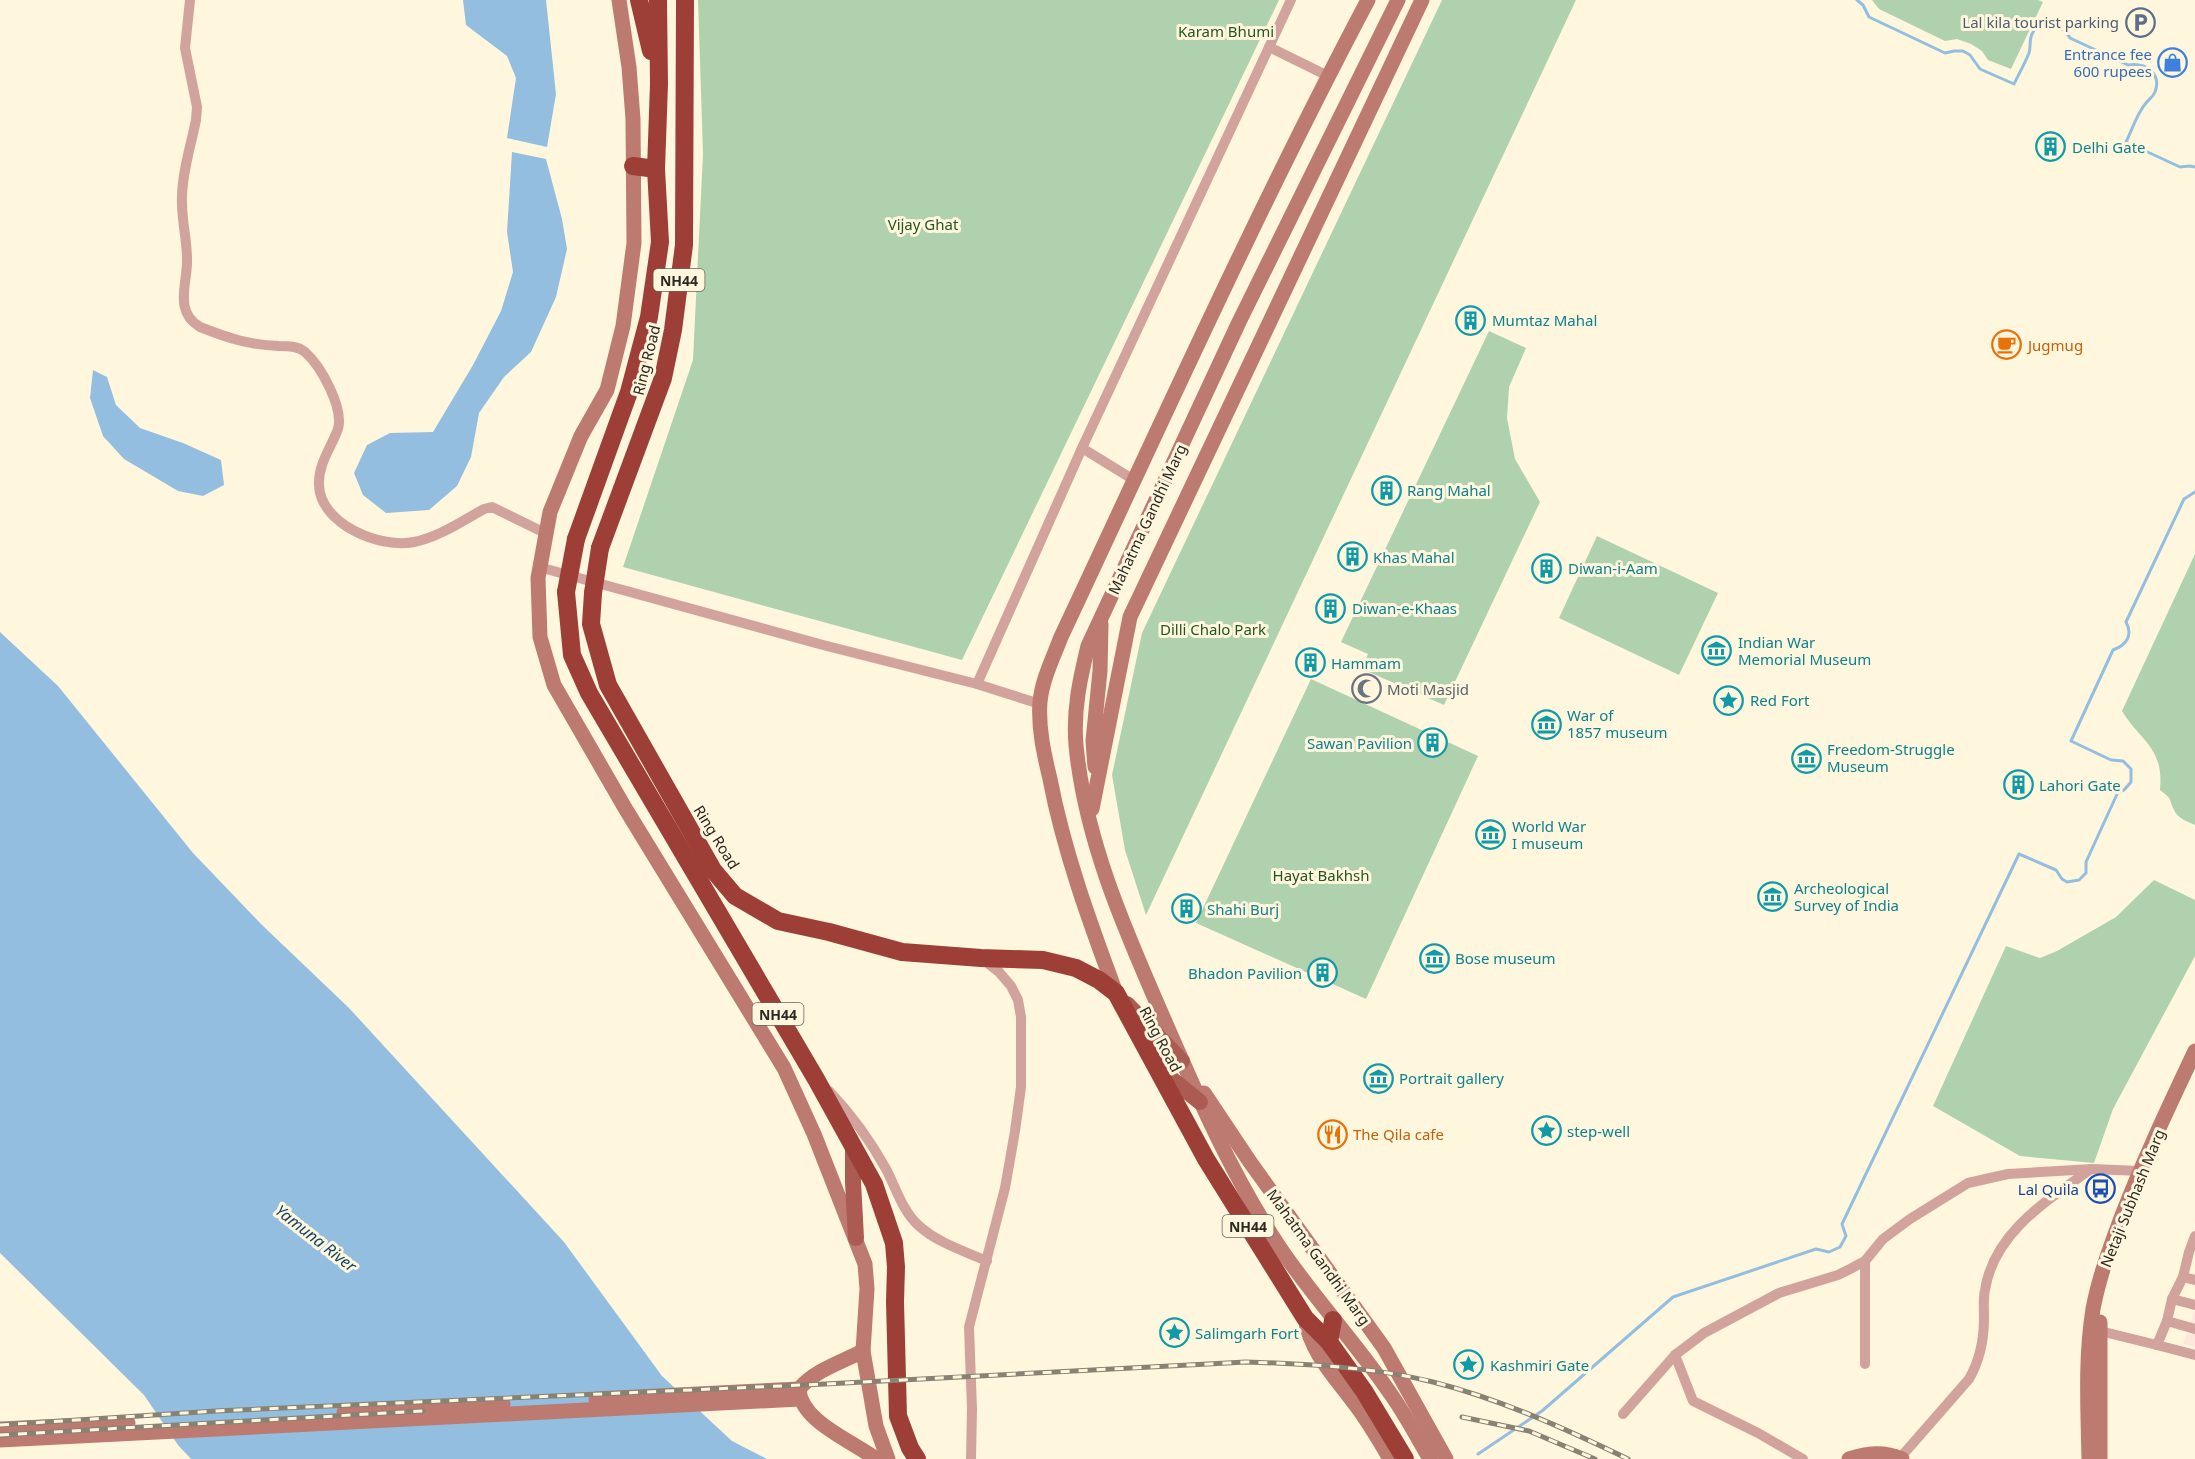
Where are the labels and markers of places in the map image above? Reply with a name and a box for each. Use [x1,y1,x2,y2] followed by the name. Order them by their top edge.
[2124,6,2156,38] parking icon: Lal kila tourist parking
[1962,12,2119,32] place label: Lal kila tourist parking
[2064,44,2152,81] place label: Entrance fee 600 rupees
[2157,47,2189,79] shop icon: Entrance fee 600 rupees
[2035,131,2067,163] building icon: Delhi Gate
[2072,137,2146,157] place label: Delhi Gate
[1455,304,1487,336] building icon: Mumtaz Mahal
[1492,310,1597,330] place label: Mumtaz Mahal
[1991,329,2023,361] cafe icon: Jugmug
[2026,335,2083,355] place label: Jugmug
[1370,474,1402,506] building icon: Rang Mahal
[1407,480,1491,500] place label: Rang Mahal
[1336,541,1368,573] building icon: Khas Mahal
[1373,547,1455,567] place label: Khas Mahal
[1531,552,1563,584] building icon: Diwan-i-Aam
[1568,558,1658,578] place label: Diwan-i-Aam
[1315,592,1347,624] building icon: Diwan-e-Khaas
[1352,598,1457,618] place label: Diwan-e-Khaas
[1738,632,1871,669] place label: Indian War Memorial Museum
[1701,635,1733,667] museum icon: Indian War Memorial Museum
[1294,647,1326,679] building icon: Hammam
[1331,653,1401,673] place label: Hammam
[1350,673,1382,705] mosque icon: Moti Masjid
[1387,679,1469,699] place label: Moti Masjid
[1713,684,1745,716] place icon: Red Fort
[1750,690,1810,710] place label: Red Fort
[1567,705,1667,742] place label: War of 1857 museum
[1530,708,1562,740] museum icon: War of 1857 museum
[1417,727,1449,759] building icon: Sawan Pavilion
[1307,733,1412,753] place label: Sawan Pavilion
[1827,739,1955,776] place label: Freedom-Struggle Museum
[1790,742,1822,774] museum icon: Freedom-Struggle Museum
[2002,769,2034,801] building icon: Lahori Gate
[2039,775,2121,795] place label: Lahori Gate
[1512,816,1586,853] place label: World War I museum
[1475,819,1507,851] museum icon: World War I museum
[1794,878,1899,915] place label: Archeological Survey of India
[1757,881,1789,913] museum icon: Archeological Survey of India
[1170,893,1202,925] building icon: Shahi Burj
[1207,899,1279,919] place label: Shahi Burj
[1418,942,1450,974] museum icon: Bose museum
[1455,948,1556,968] place label: Bose museum
[1307,957,1339,989] building icon: Bhadon Pavilion
[1188,963,1302,983] place label: Bhadon Pavilion
[1362,1062,1394,1094] museum icon: Portrait gallery
[1399,1068,1504,1088] place label: Portrait gallery
[1530,1115,1562,1147] place icon: step-well
[1316,1118,1348,1150] restaurant icon: The Qila cafe
[1567,1121,1630,1141] place label: step-well
[1353,1124,1444,1144] place label: The Qila cafe
[2084,1173,2116,1205] bus stop icon: Lal Quila
[2018,1179,2079,1199] place label: Lal Quila
[1158,1317,1190,1349] place icon: Salimgarh Fort
[1195,1323,1299,1343] place label: Salimgarh Fort
[1453,1349,1485,1381] place icon: Kashmiri Gate
[1490,1355,1589,1375] place label: Kashmiri Gate

